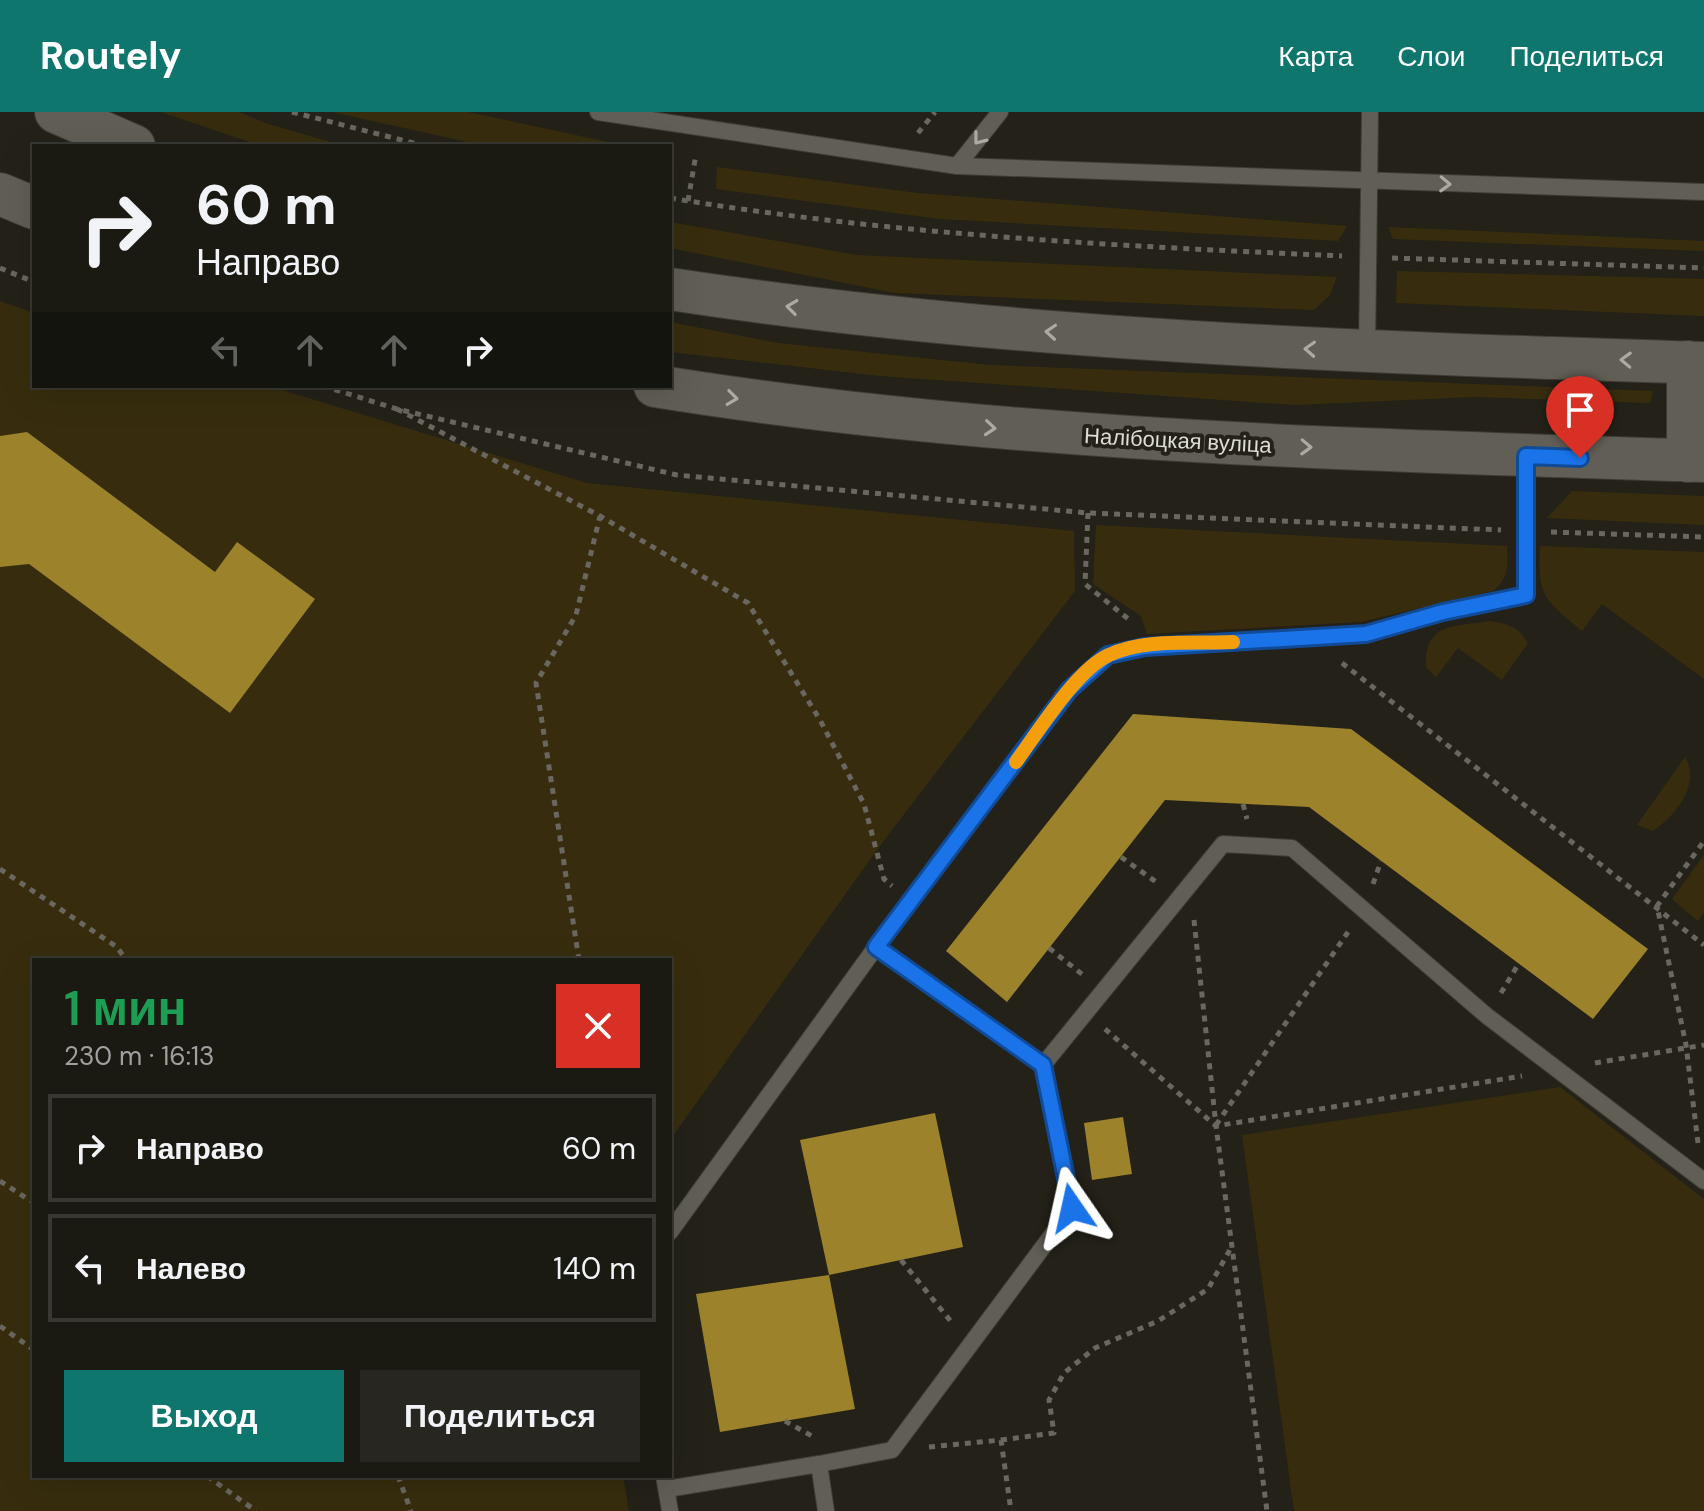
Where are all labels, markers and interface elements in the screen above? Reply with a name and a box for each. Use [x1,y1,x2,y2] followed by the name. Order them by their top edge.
[40,31,181,81] text: Routely
[1278,38,1353,75] text: Карта
[1397,38,1465,75] text: Слои
[1509,38,1664,75] text: Поделиться
[974,130,988,145] one-way arrow
[196,168,337,241] text: 60 m
[64,176,168,280] icon: right
[1439,176,1452,193] one-way arrow
[196,239,340,286] text: Направо
[785,299,799,316] one-way arrow
[1044,324,1057,341] one-way arrow
[204,328,248,372] icon: left
[288,328,332,372] icon: ahead
[372,328,416,372] icon: ahead
[456,328,500,372] icon: right
[1303,340,1316,357] one-way arrow
[1619,352,1632,369] one-way arrow
[1546,376,1614,458] pin
[1558,388,1602,432] icon: arrive
[725,389,739,406] one-way arrow
[984,420,997,437] one-way arrow
[1083,421,1273,460] street label: Налібоцкая вуліца
[1300,438,1313,455] one-way arrow
[64,977,186,1040] text: 1 мин
[556,984,640,1068] button: close
[64,1039,214,1073] text: 230 m · 16:13
[68,1126,112,1170] icon: right
[136,1129,264,1168] text: Направо
[562,1129,636,1168] text: 60 m
[1030,1166,1114,1250] position arrow
[68,1246,112,1290] icon: left
[136,1249,246,1288] text: Налево
[553,1249,636,1288] text: 140 m
[64,1370,344,1462] button: Выход
[360,1370,640,1462] button: Поделиться

